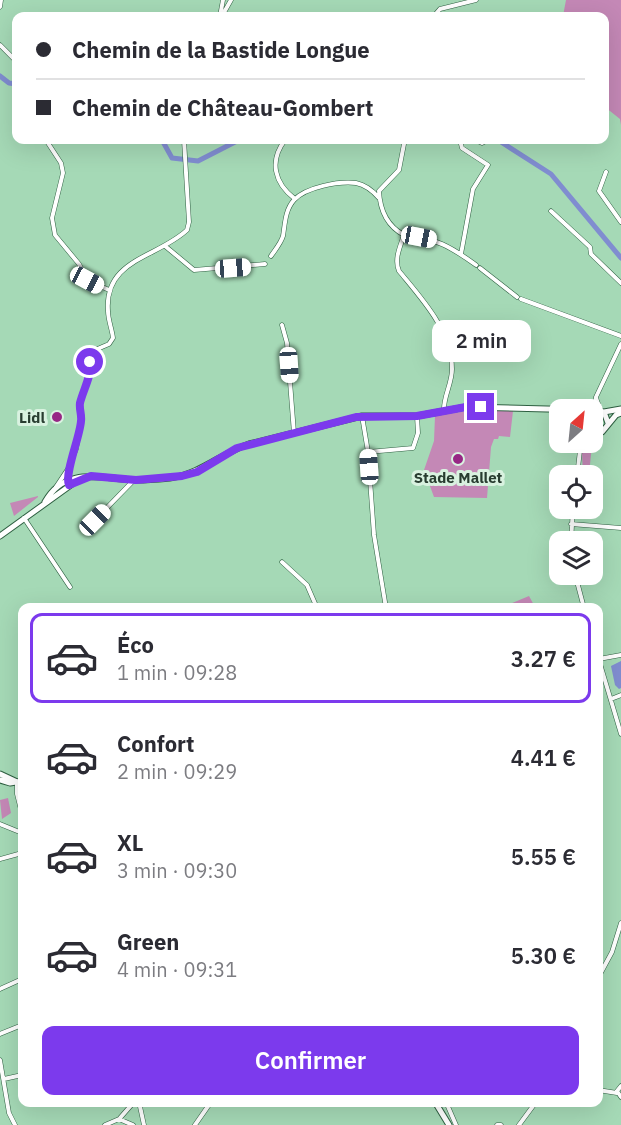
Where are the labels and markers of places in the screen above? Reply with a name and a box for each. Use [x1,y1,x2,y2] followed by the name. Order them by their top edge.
[19,408,45,427] place label: Lidl
[50,410,64,424] marker: Lidl
[451,452,465,466] marker: Stade Mallet
[414,468,503,487] place label: Stade Mallet

